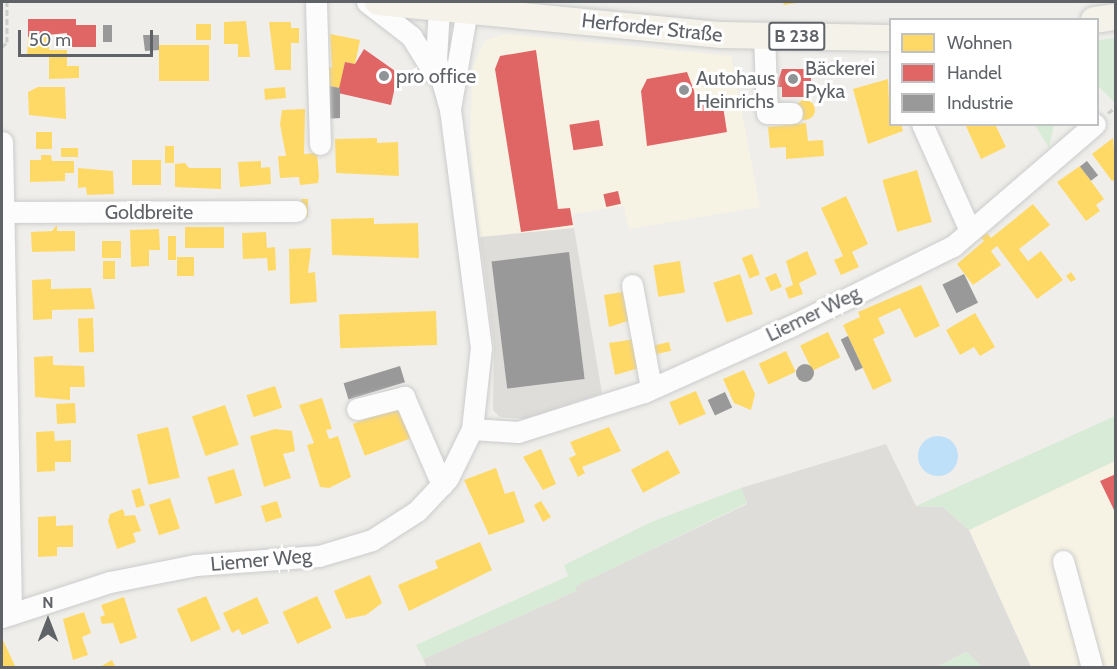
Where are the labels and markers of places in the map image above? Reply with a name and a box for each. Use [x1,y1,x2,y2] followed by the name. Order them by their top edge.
[805,56,875,103] place label: Bäckerei Pyka
[396,64,476,88] place label: pro office
[696,66,775,113] place label: Autohaus Heinrichs
[377,69,391,83] marker: pro office
[786,72,800,86] marker: Bäckerei Pyka
[677,83,691,97] marker: Autohaus Heinrichs

